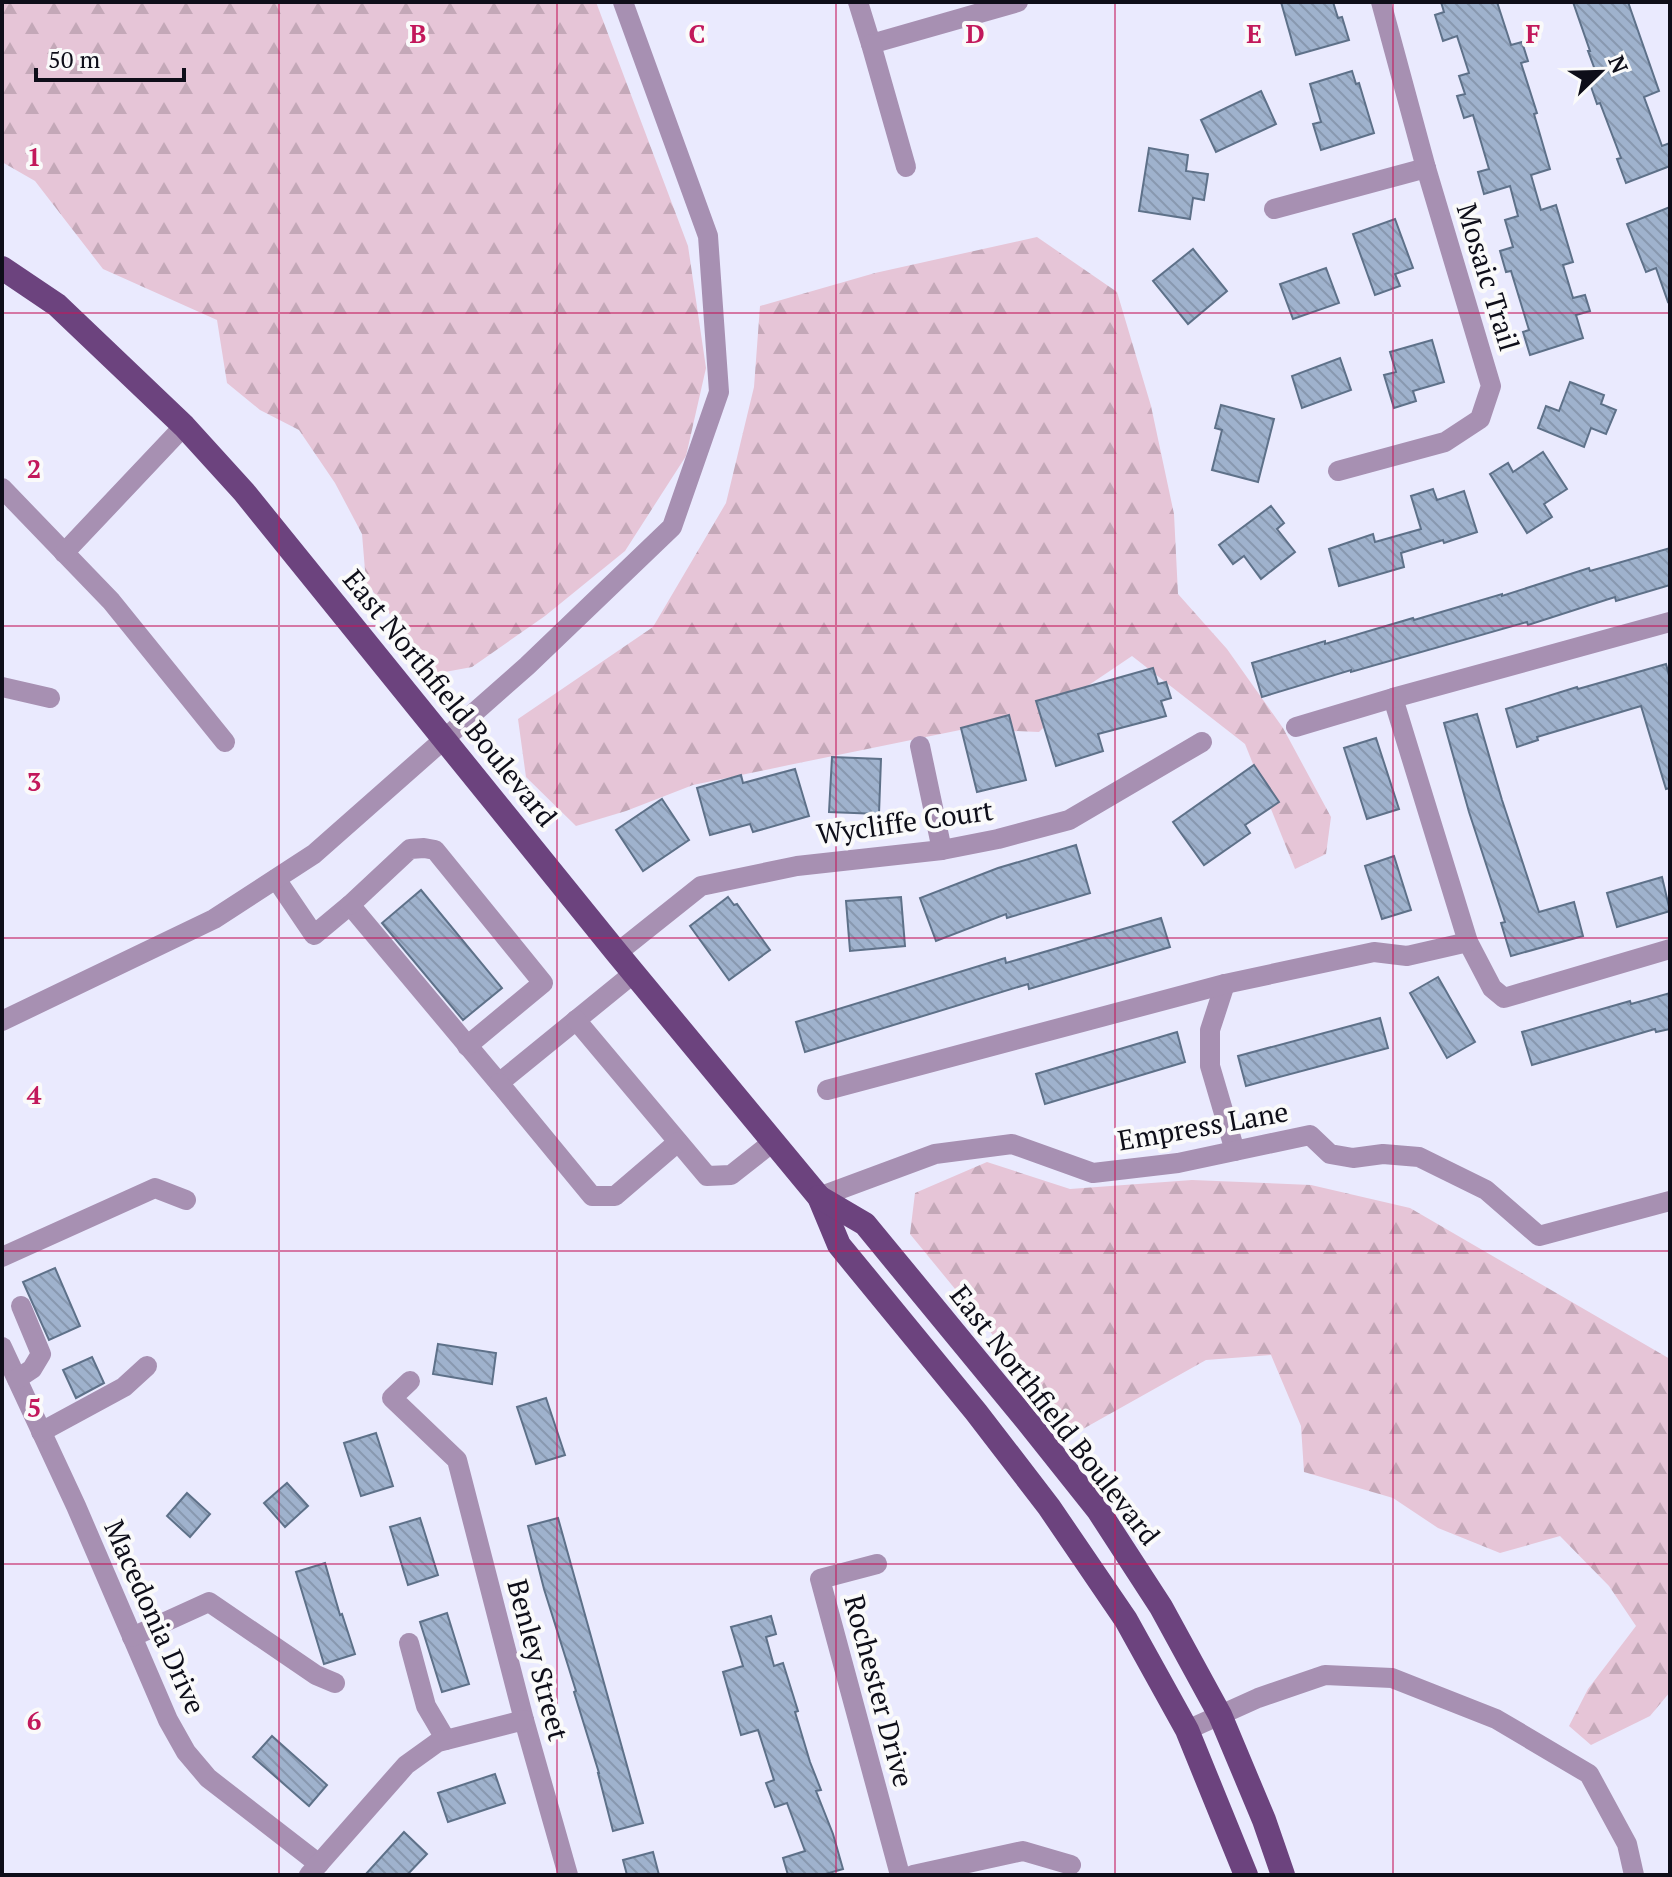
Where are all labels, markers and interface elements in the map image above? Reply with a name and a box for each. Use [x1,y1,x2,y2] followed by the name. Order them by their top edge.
[410,16,426,50] text: B
[689,16,705,50] text: C
[965,16,985,50] text: D
[1246,16,1262,50] text: E
[1526,16,1541,50] text: F
[36,32,184,82] scale bar
[1560,32,1640,112] north arrow
[48,43,100,75] text: 50 m
[1602,51,1636,78] text: N
[27,139,41,173] text: 1
[1448,199,1528,355] street label: Mosaic Trail
[27,451,41,485] text: 2
[335,562,566,834] street label: East Northfield Boulevard
[27,764,41,798] text: 3
[814,791,996,852] street label: Wycliffe Court
[27,1077,42,1111] text: 4
[1115,1092,1291,1159] street label: Empress Lane
[942,1277,1169,1552] street label: East Northfield Boulevard
[27,1390,41,1424] text: 5
[96,1514,215,1720] street label: Macedonia Drive
[499,1575,578,1745] street label: Benley Street
[836,1591,923,1791] street label: Rochester Drive
[27,1703,41,1737] text: 6

